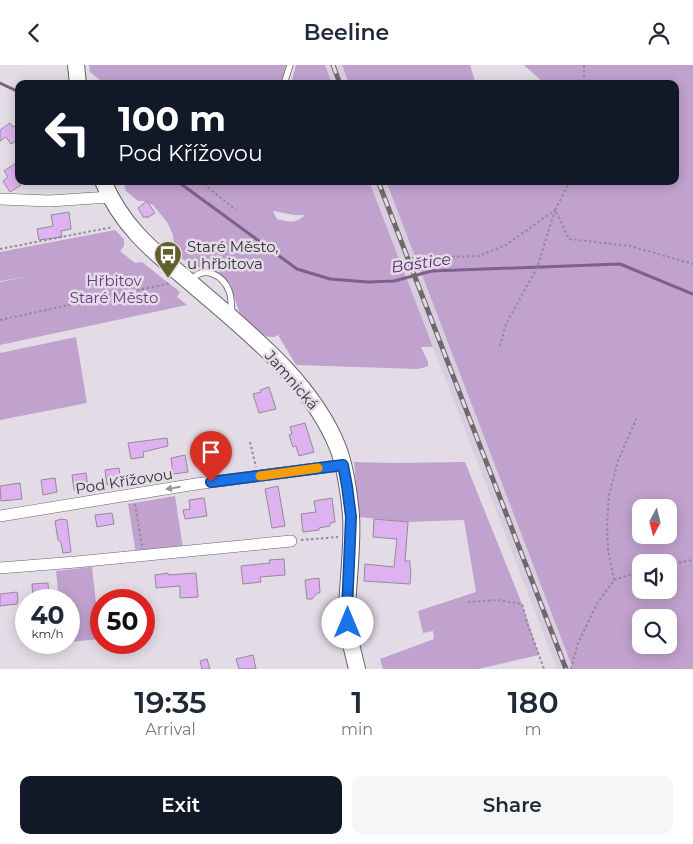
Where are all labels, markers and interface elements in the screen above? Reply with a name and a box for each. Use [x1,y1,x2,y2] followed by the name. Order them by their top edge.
[20,19,48,47] icon: back
[304,19,389,46] text: Beeline
[645,19,673,47] icon: person
[118,97,226,140] text: 100 m
[35,100,100,165] icon: left
[118,140,263,167] text: Pod Křížovou
[187,237,279,273] place label: Staré Město, u hřbitova
[153,240,183,279] bus stop icon: Staré Město, u hřbitova
[390,249,452,277] water label: Baštice
[70,271,158,307] park label: Hřbitov Staré Město
[260,346,323,414] street label: Jamnická
[190,431,232,482] pin
[197,438,225,466] icon: arrive
[74,464,174,498] street label: Pod Křížovou
[165,484,181,492] one-way arrow
[632,499,678,544] north arrow
[632,499,677,654] map controls
[632,554,677,599] button: sound
[90,589,155,654] speed limit sign: 50
[321,596,373,648] position arrow
[30,600,65,630] text: 40
[632,609,677,654] button: search
[31,626,64,641] text: km/h
[134,684,207,721] text: 19:35
[351,684,363,721] text: 1
[507,684,559,721] text: 180
[145,720,196,739] text: Arrival
[341,720,373,739] text: min
[525,720,542,739] text: m
[20,776,342,834] button: Exit
[352,776,673,834] button: Share

